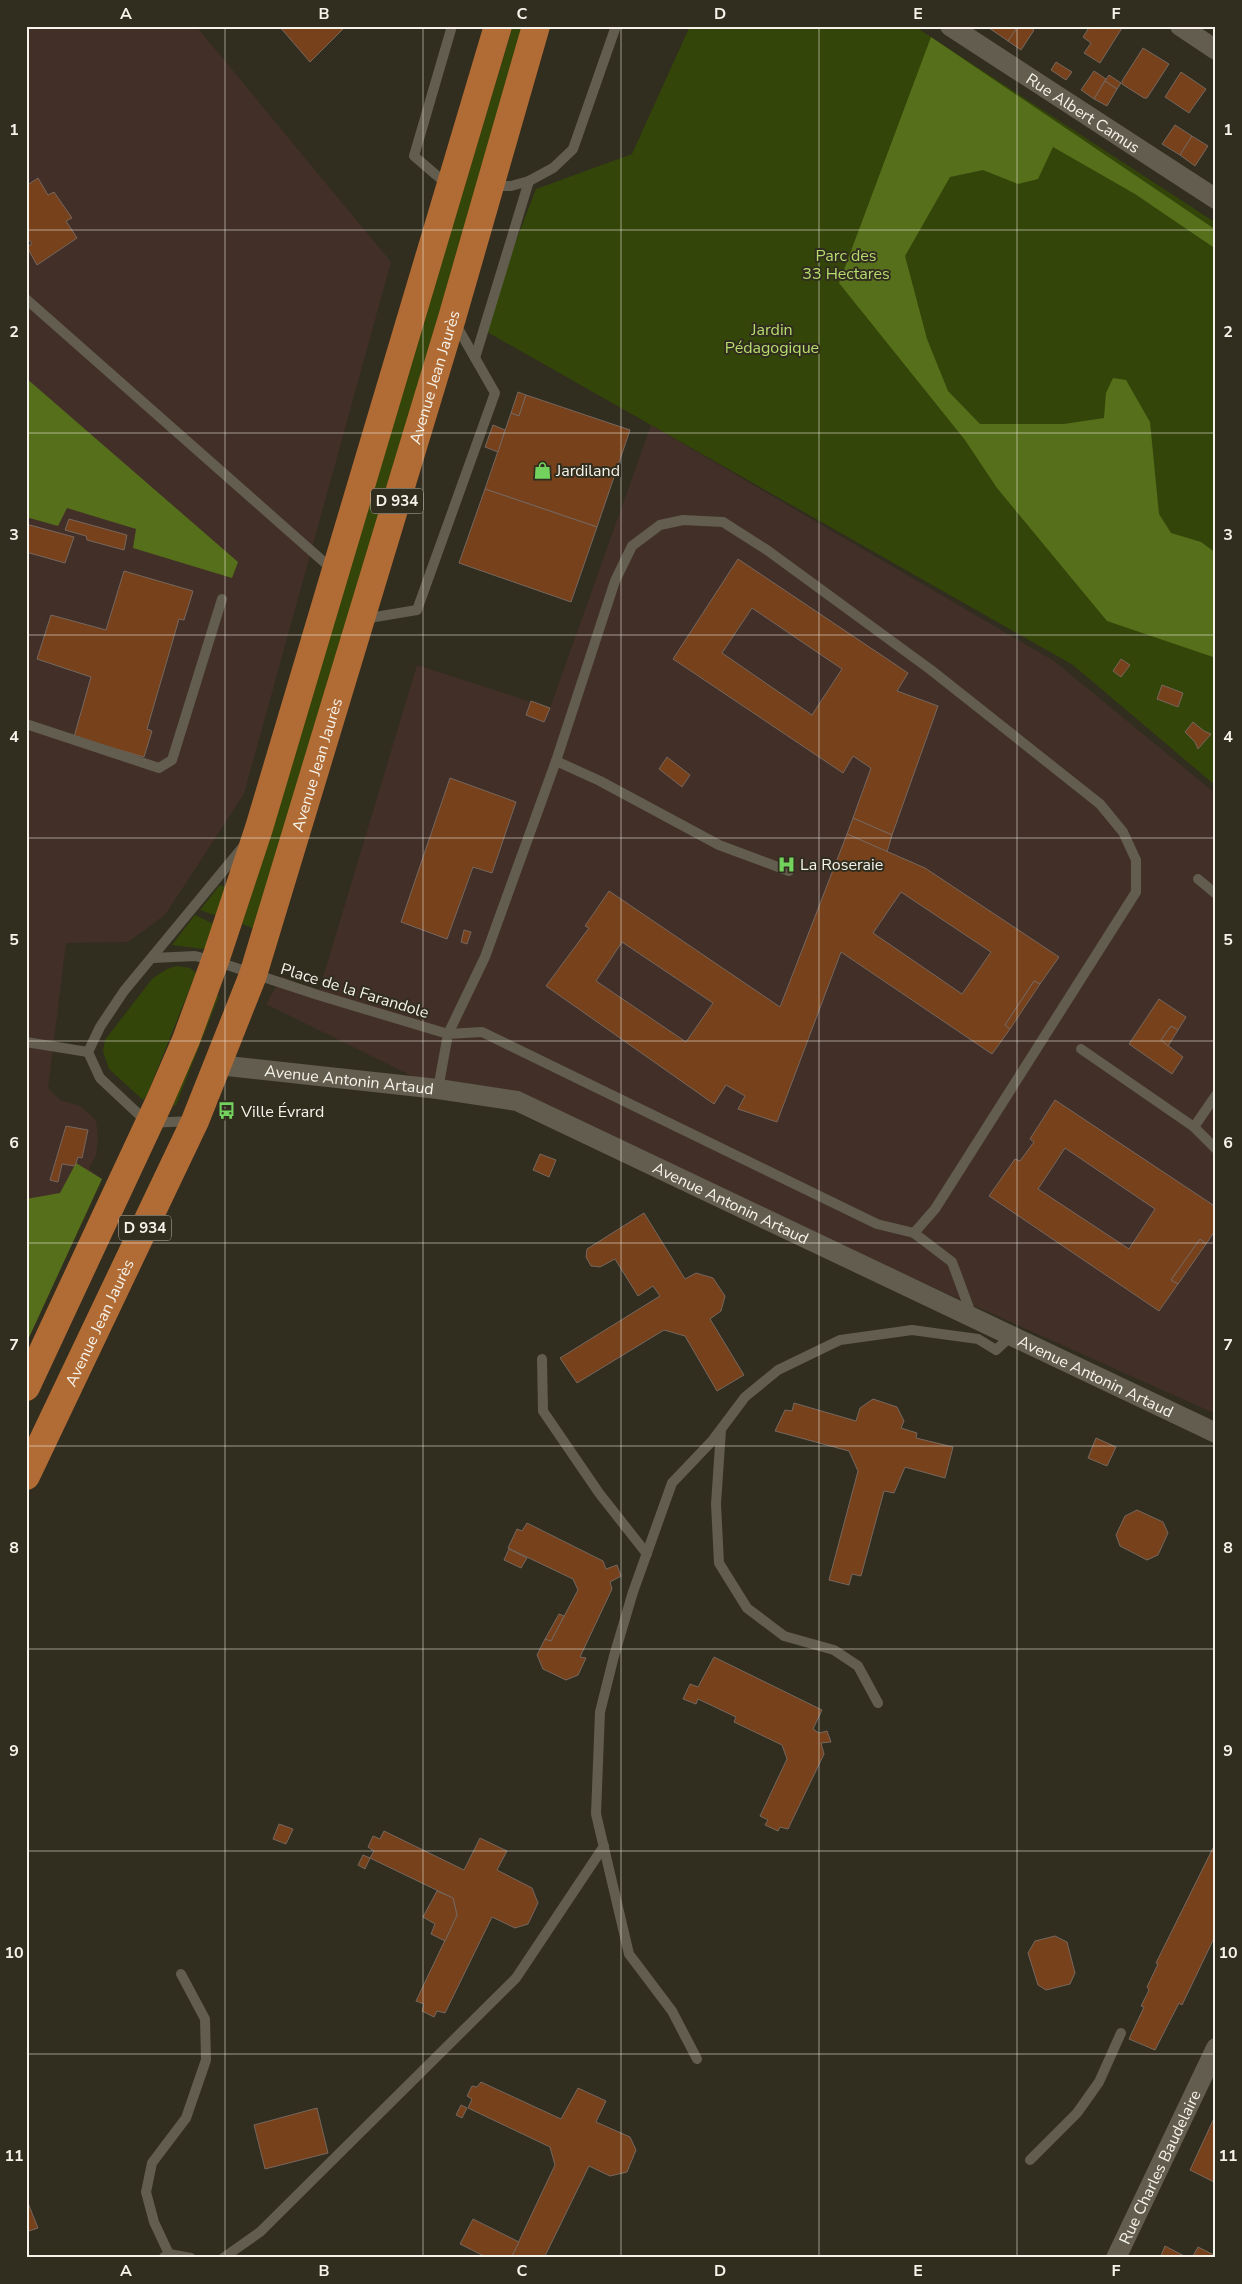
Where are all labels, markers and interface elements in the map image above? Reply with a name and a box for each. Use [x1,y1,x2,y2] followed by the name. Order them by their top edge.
[120,3,132,25] text: A
[318,3,330,25] text: B
[517,3,528,25] text: C
[714,3,726,25] text: D
[913,3,923,25] text: E
[1112,3,1121,25] text: F
[1021,68,1144,159] street label: Rue Albert Camus
[9,119,19,141] text: 1
[1223,119,1233,141] text: 1
[802,245,890,285] park label: Parc des 33 Hectares
[404,308,466,447] street label: Avenue Jean Jaurès
[725,319,819,359] park label: Jardin Pédagogique
[9,321,19,343] text: 2
[1223,321,1233,343] text: 2
[532,460,552,480] shop icon: Jardiland
[555,460,620,482] place label: Jardiland
[371,488,423,514] road number: D 934
[9,524,19,546] text: 3
[1223,524,1233,546] text: 3
[287,696,348,834] street label: Avenue Jean Jaurès
[9,726,19,748] text: 4
[1223,726,1233,748] text: 4
[776,854,796,874] hospital icon: La Roseraie
[800,854,883,876] place label: La Roseraie
[9,929,19,951] text: 5
[1223,929,1233,951] text: 5
[278,958,432,1024] street label: Place de la Farandole
[263,1060,435,1100] street label: Avenue Antonin Artaud
[217,1101,237,1121] bus stop icon: Ville Évrard
[240,1101,324,1123] place label: Ville Évrard
[9,1132,19,1154] text: 6
[1223,1132,1233,1154] text: 6
[649,1157,812,1250] street label: Avenue Antonin Artaud
[119,1216,171,1240] road number: D 934
[60,1256,140,1390] street label: Avenue Jean Jaurès
[1014,1330,1177,1423] street label: Avenue Antonin Artaud
[9,1334,19,1356] text: 7
[1223,1334,1233,1356] text: 7
[9,1537,19,1559] text: 8
[1223,1537,1233,1559] text: 8
[9,1740,19,1762] text: 9
[1223,1740,1233,1762] text: 9
[4,1942,24,1964] text: 10
[1218,1942,1238,1964] text: 10
[1114,2086,1207,2248] street label: Rue Charles Baudelaire
[4,2145,24,2167] text: 11
[1218,2145,1238,2167] text: 11
[120,2260,132,2282] text: A
[318,2260,330,2282] text: B
[517,2260,528,2282] text: C
[714,2260,726,2282] text: D
[913,2260,923,2282] text: E
[1112,2260,1121,2282] text: F

